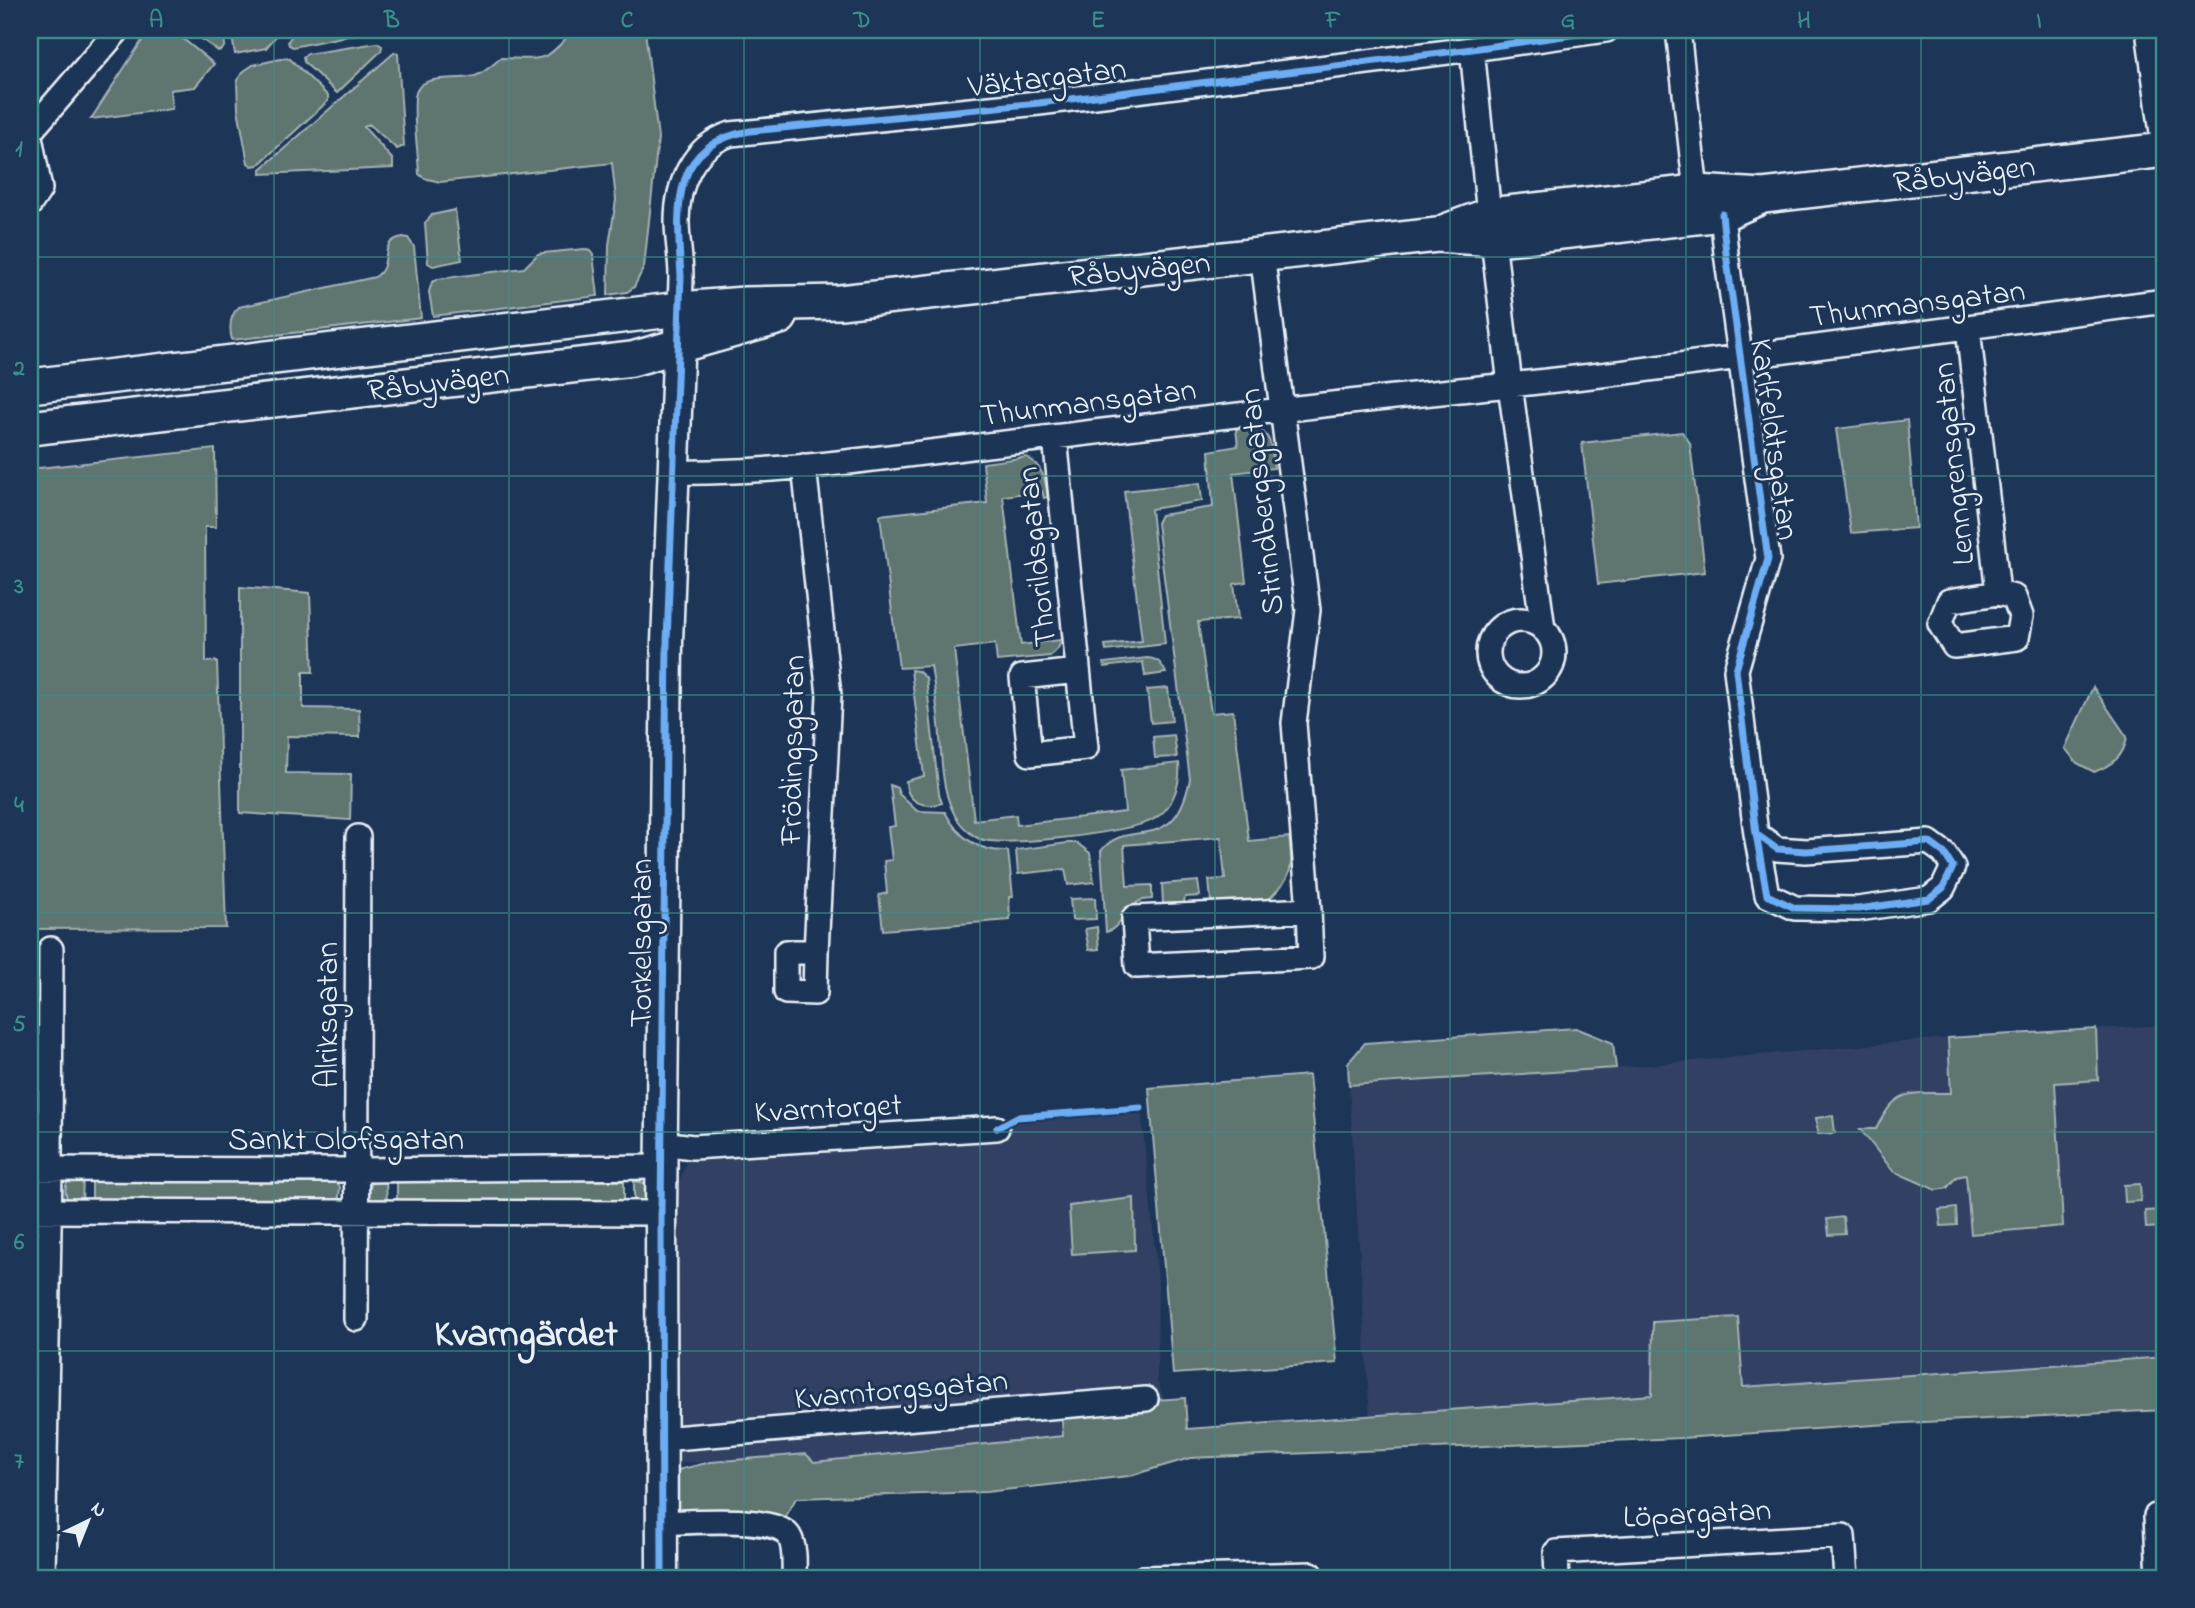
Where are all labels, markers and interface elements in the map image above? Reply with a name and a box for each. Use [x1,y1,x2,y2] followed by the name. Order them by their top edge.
[149,5,163,38] text: A
[383,5,400,38] text: B
[621,5,634,38] text: C
[853,5,870,38] text: D
[1091,5,1105,38] text: E
[1325,5,1341,38] text: F
[1561,5,1575,38] text: G
[1797,5,1811,38] text: H
[2036,5,2042,38] text: I
[965,46,1129,113] street label: Väktargatan
[15,134,23,167] text: 1
[1891,144,2038,208] street label: Råbyvägen
[1066,241,1213,302] street label: Råbyvägen
[1807,269,2028,342] street label: Thunmansgatan
[1735,336,1810,543] street label: Karlfeldtsgatan
[365,352,512,416] street label: Råbyvägen
[12,353,25,386] text: 2
[1921,360,1990,568] street label: Lenngrensgatan
[978,368,1199,441] street label: Thunmansgatan
[1228,386,1299,618] street label: Strindbergsgatan
[1006,464,1071,649] street label: Thorildsgatan
[13,571,24,604] text: 3
[769,654,820,847] street label: Frödingsgatan
[14,790,24,823] text: 4
[620,858,667,1028] street label: Torkelsgatan
[306,942,353,1088] street label: Alriksgatan
[12,1009,26,1042] text: 5
[753,1083,903,1138] street label: Kvarntorget
[228,1118,464,1165] street label: Sankt Olofsgatan
[14,1227,25,1260] text: 6
[434,1308,618,1364] district label: Kvarngärdet
[792,1359,1010,1424] street label: Kvarntorgsgatan
[14,1446,24,1479] text: 7
[52,1486,122,1556] north arrow
[1622,1488,1773,1543] street label: Löpargatan
[84,1496,112,1525] text: N

